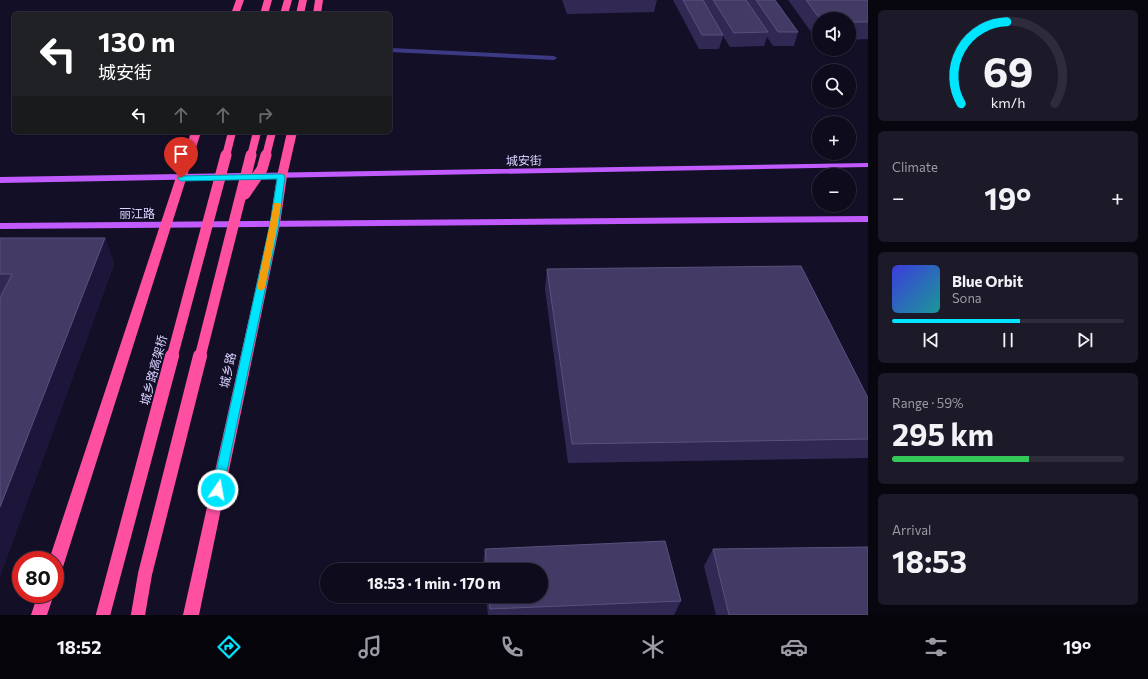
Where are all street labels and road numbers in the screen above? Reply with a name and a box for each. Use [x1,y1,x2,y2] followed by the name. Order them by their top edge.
[506,153,542,167] street label: 城安街
[119,206,155,220] street label: 丽江路
[137,333,169,407] street label: 城乡路高架桥
[216,351,238,389] street label: 城乡路

